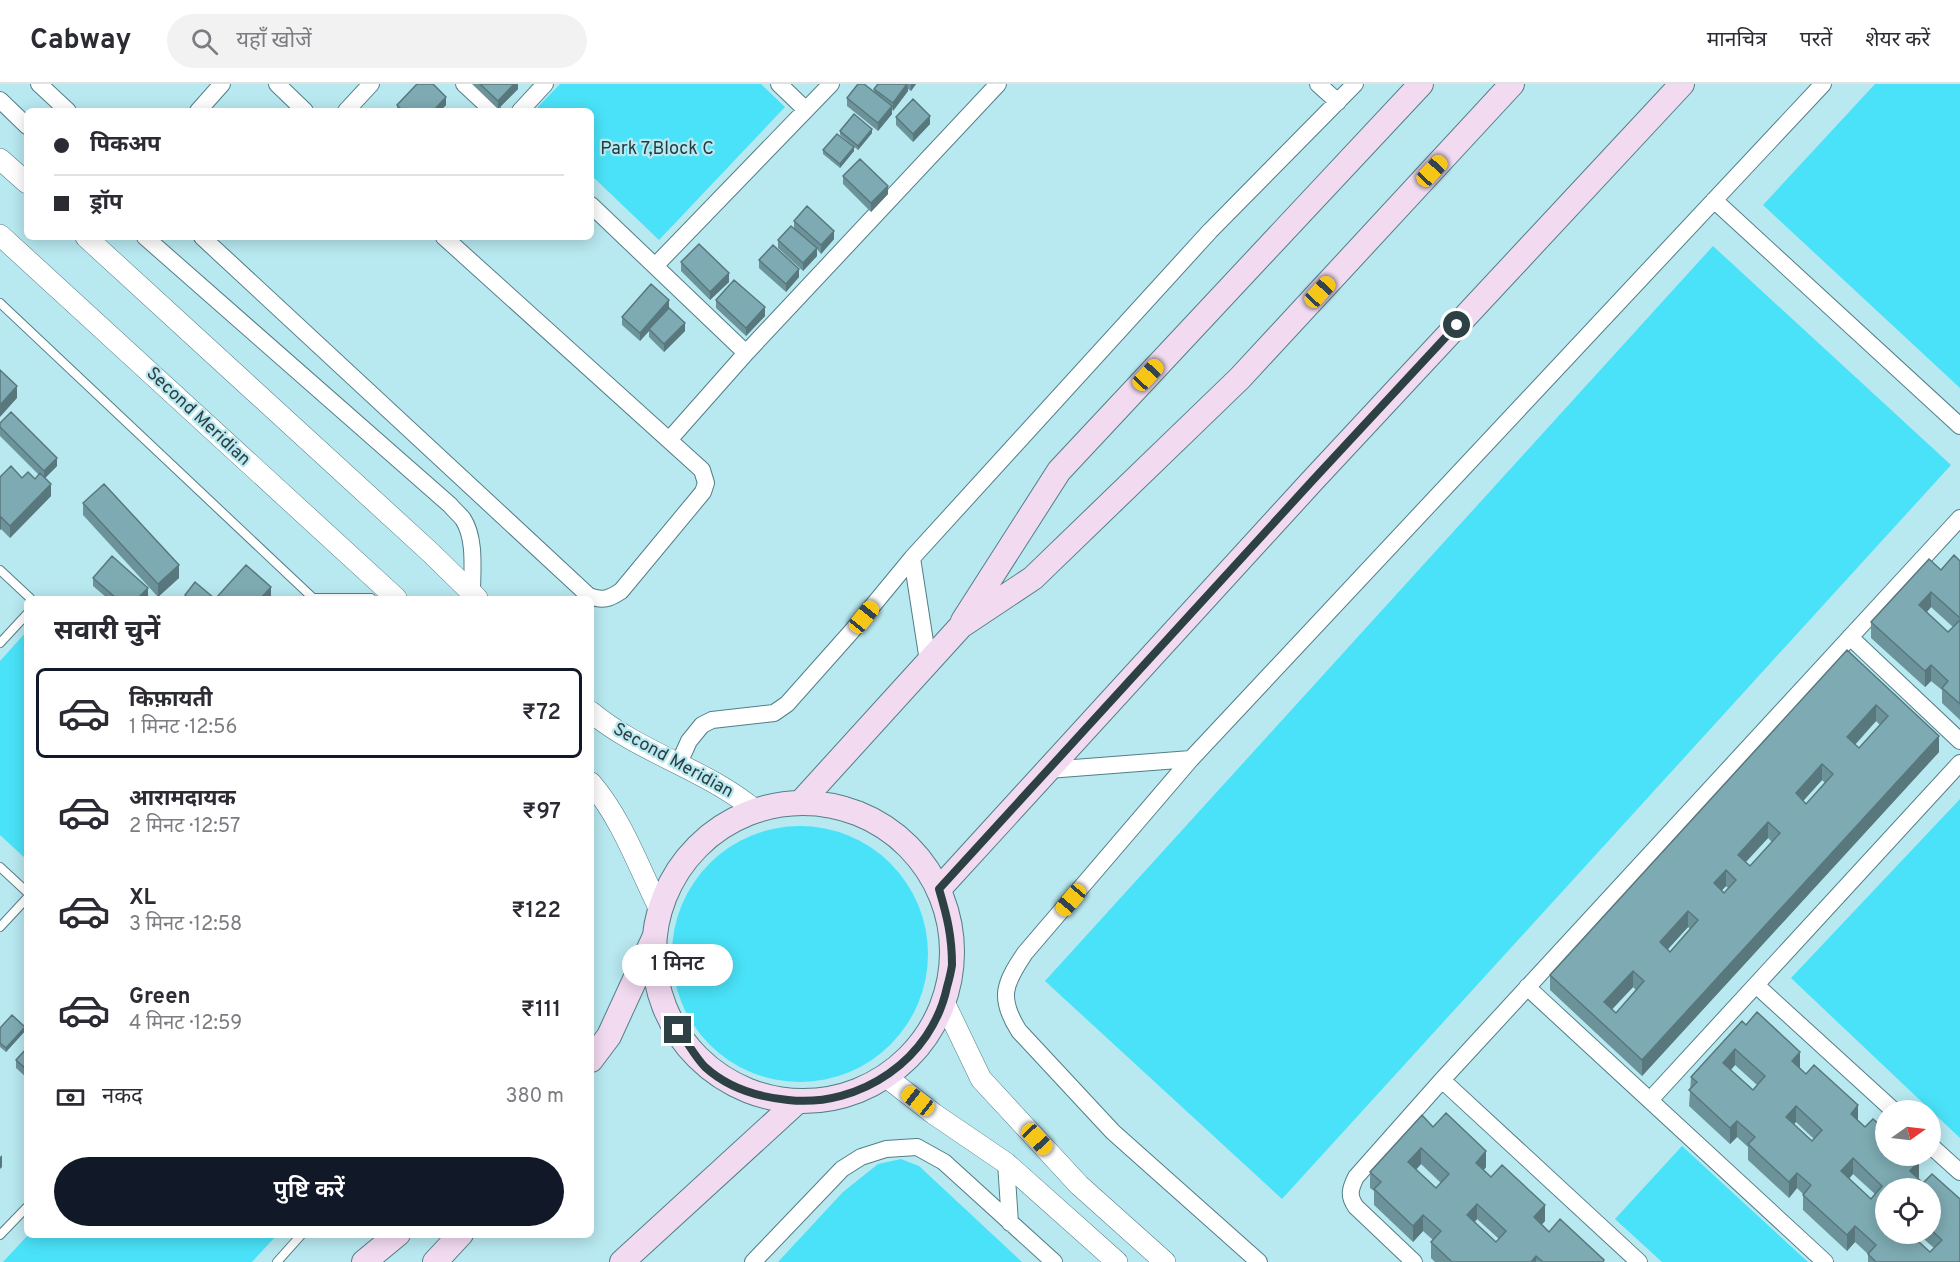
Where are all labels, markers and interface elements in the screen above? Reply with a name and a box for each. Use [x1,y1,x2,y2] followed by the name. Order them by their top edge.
[167,14,587,68] search box
[30,23,131,59] text: Cabway
[188,25,221,58] icon: search
[1707,27,1767,54] text: मानचित्र
[1800,27,1832,54] text: परतें
[1865,27,1930,54] text: शेयर करें
[236,28,312,55] text: यहाँ खोजें
[90,132,161,159] text: पिकअप
[600,138,714,161] park label: Park 7,Block C
[1413,152,1451,190] car
[90,190,123,217] text: ड्रॉप
[1301,273,1339,311] car
[1443,311,1470,338] route start
[1129,356,1167,394] car
[141,363,255,471] street label: Second Meridian
[846,597,882,637] car
[54,615,160,649] text: सवारी चुनें
[57,686,111,740] icon: car
[129,687,213,714] text: किफ़ायती
[522,700,561,727] text: ₹72
[129,715,237,741] text: 1 मिनट · 12:56
[609,718,737,804] street label: Second Meridian
[57,785,111,839] icon: car
[129,786,236,813] text: आरामदायक
[522,799,561,826] text: ₹97
[129,814,241,840] text: 2 मिनट · 12:57
[1053,880,1089,920] car
[57,884,111,938] icon: car
[129,885,156,912] text: XL
[511,898,561,925] text: ₹122
[129,912,242,938] text: 3 मिनट · 12:58
[622,943,734,985] callout: 1 मिनट
[651,952,704,978] text: 1 मिनट
[57,983,111,1037] icon: car
[129,984,191,1011] text: Green
[521,997,561,1024] text: ₹111
[129,1011,242,1037] text: 4 मिनट · 12:59
[664,1016,691,1043] route end
[54,1081,87,1114] icon: cash
[898,1083,938,1119] car
[102,1084,143,1111] text: नकद
[505,1084,564,1110] text: 380 m
[1875,1100,1941,1166] north arrow
[1875,1100,1941,1244] map controls
[1018,1120,1056,1158] car
[54,1157,564,1226] button: पुष्टि करें
[1875,1178,1941,1244] button: locate

